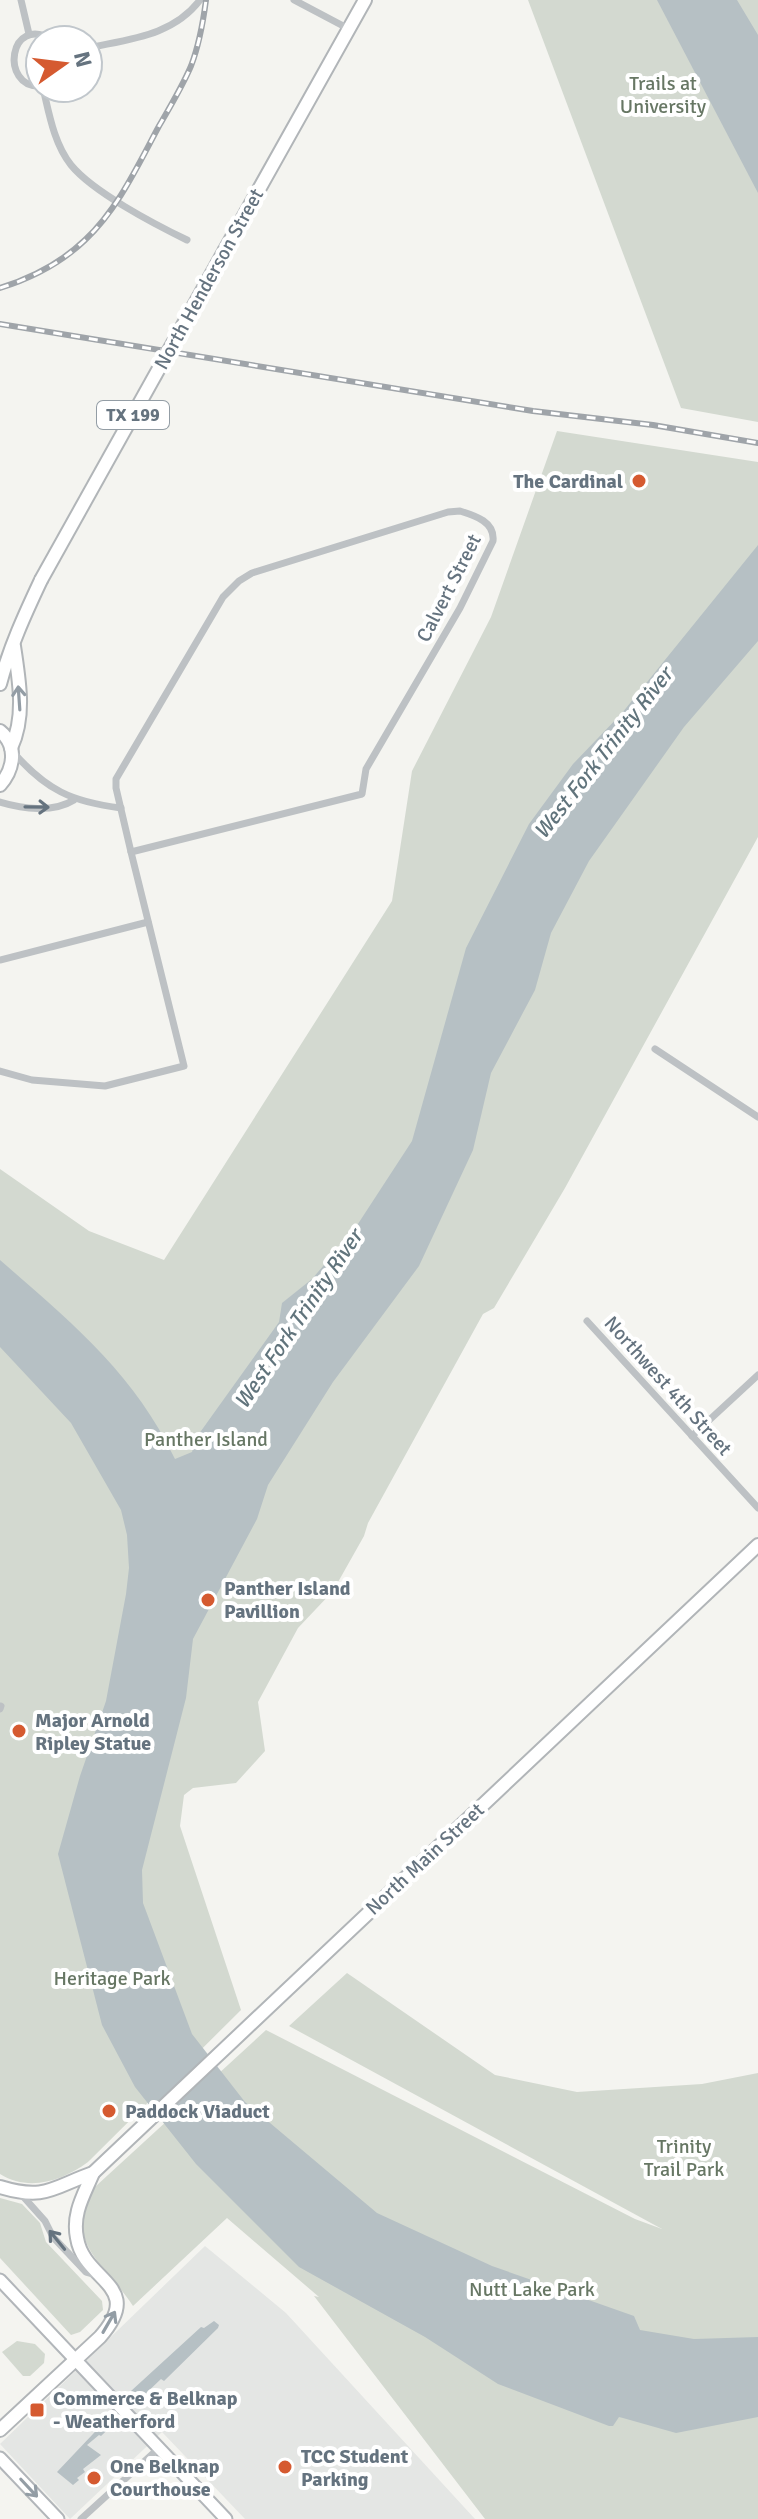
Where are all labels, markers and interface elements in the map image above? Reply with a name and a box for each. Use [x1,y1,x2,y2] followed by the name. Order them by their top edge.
[24,24,104,104] north arrow
[68,49,98,70] text: N
[620,71,707,119] park label: Trails at University
[149,184,269,374] street label: North Henderson Street
[97,401,169,429] road number: TX 199
[513,469,623,494] place label: The Cardinal
[630,472,648,490] marker: The Cardinal
[411,530,487,646] street label: Calvert Street
[528,660,680,844] water label: West Fork Trinity River
[11,685,26,712] one-way arrow
[23,799,50,815] one-way arrow
[228,1222,370,1414] water label: West Fork Trinity River
[599,1311,737,1461] street label: Northwest 4th Street
[144,1427,268,1452] park label: Panther Island
[224,1576,351,1624] place label: Panther Island Pavillion
[199,1591,217,1609] marker: Panther Island Pavillion
[35,1708,151,1756] place label: Major Arnold Ripley Statue
[10,1722,28,1740] marker: Major Arnold Ripley Statue
[360,1798,490,1920] street label: North Main Street
[54,1966,171,1991] park label: Heritage Park
[125,2099,270,2124] place label: Paddock Viaduct
[100,2102,118,2120] marker: Paddock Viaduct
[644,2134,724,2182] park label: Trinity Trail Park
[48,2230,66,2251] one-way arrow
[469,2277,595,2302] park label: Nutt Lake Park
[101,2311,117,2334] one-way arrow
[53,2386,238,2434] place label: Commerce & Belknap - Weatherford
[28,2401,46,2419] marker: Commerce & Belknap - Weatherford
[301,2444,409,2492] place label: TCC Student Parking
[110,2454,220,2502] place label: One Belknap Courthouse
[276,2458,294,2476] marker: TCC Student Parking
[85,2469,103,2487] marker: One Belknap Courthouse
[19,2478,37,2498] one-way arrow

